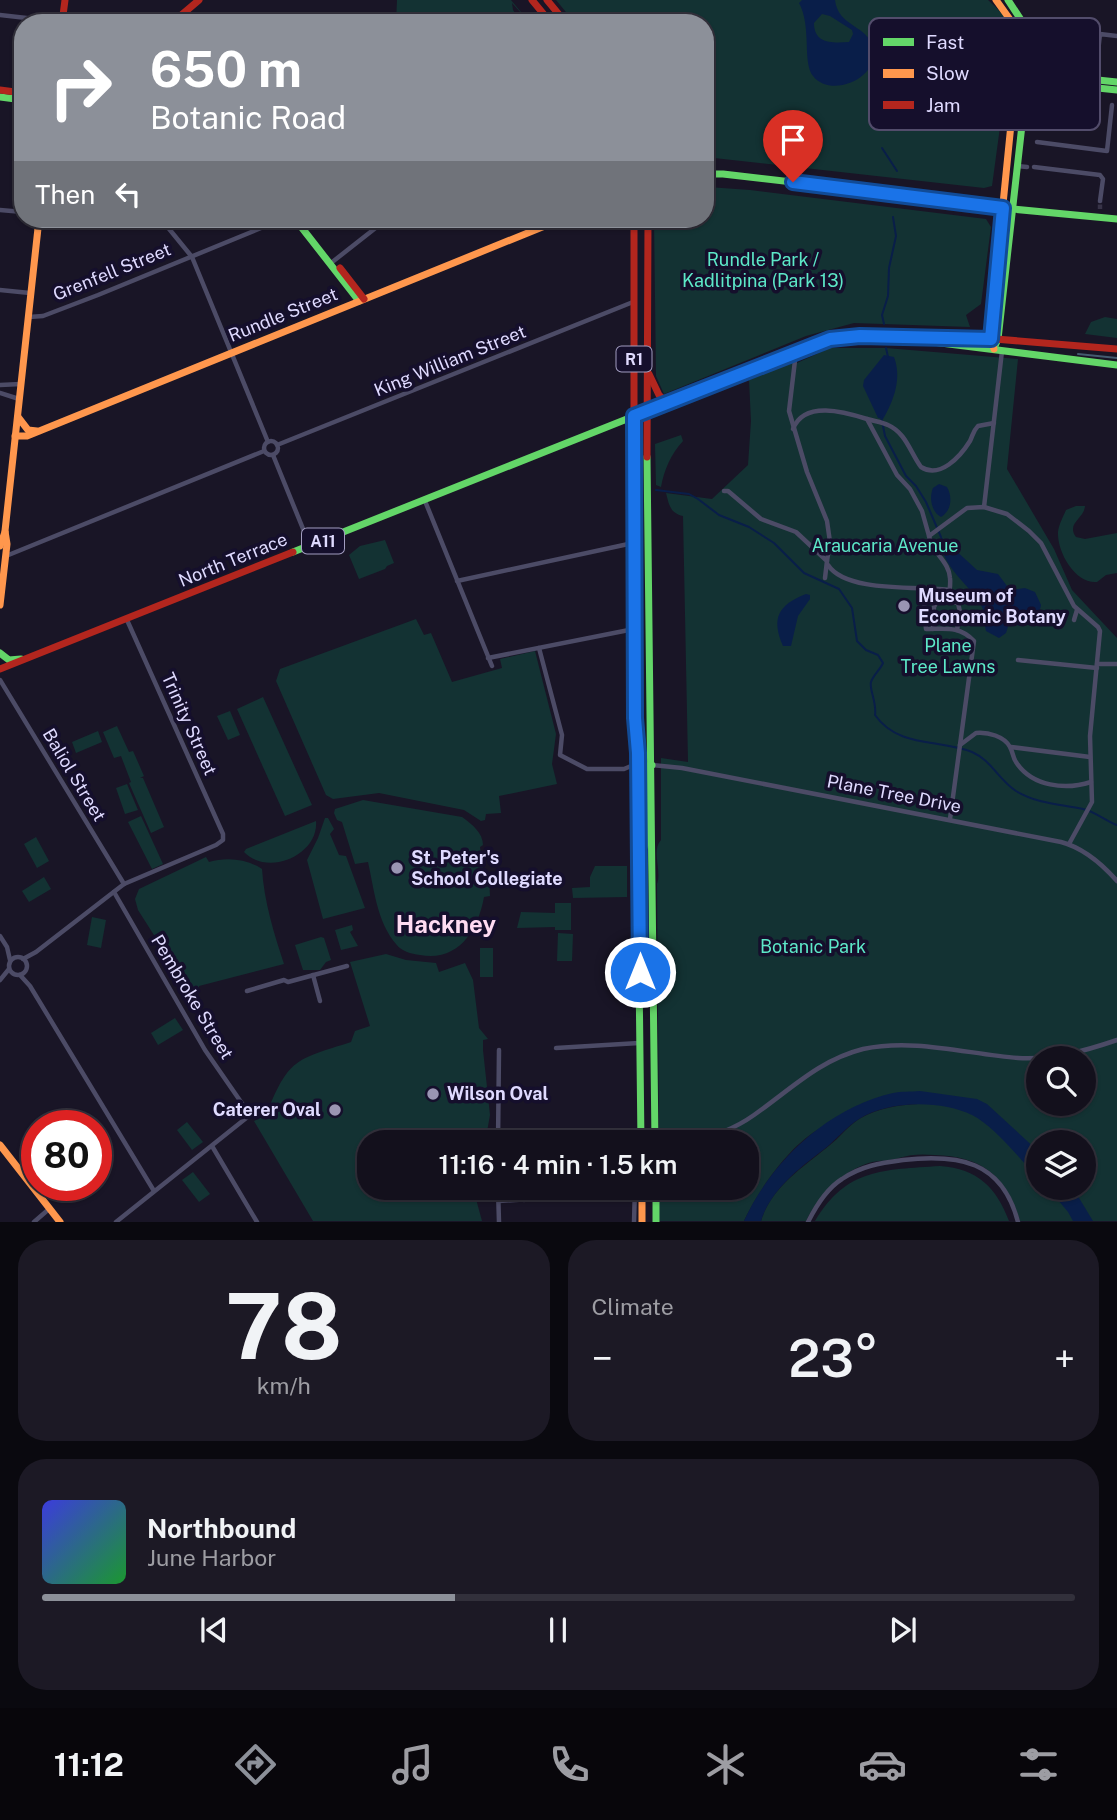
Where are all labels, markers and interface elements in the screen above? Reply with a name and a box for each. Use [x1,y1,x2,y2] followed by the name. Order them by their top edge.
[869,18,1100,130] legend
[926,31,964,53] text: Fast
[150,40,302,98] text: 650 m
[35,42,126,133] icon: right
[926,62,970,84] text: Slow
[926,94,960,116] text: Jam
[150,99,346,136] text: Botanic Road
[763,110,823,182] pin
[774,121,812,159] icon: arrive
[109,175,147,213] icon: left
[35,179,95,210] text: Then
[50,238,174,305] street label: Grenfell Street
[682,249,844,291] park label: Rundle Park / Kadlitpina (Park 13)
[225,283,340,346] street label: Rundle Street
[371,321,529,401] street label: King William Street
[616,346,652,372] road number: R1
[175,528,290,591] street label: North Terrace
[302,528,344,554] road number: A11
[811,535,959,556] park label: Araucaria Avenue
[918,585,1066,627] place label: Museum of Economic Botany
[896,598,912,614] marker: Museum of Economic Botany
[901,635,995,677] park label: Plane Tree Lawns
[157,669,221,778] street label: Trinity Street
[39,725,110,825] street label: Baliol Street
[825,770,963,817] street label: Plane Tree Drive
[411,847,563,889] place label: St. Peter's School Collegiate
[389,860,405,876] marker: St. Peter's School Collegiate
[396,910,497,938] district label: Hackney
[147,931,238,1063] street label: Pembroke Street
[603,935,677,1009] position arrow
[760,936,866,957] park label: Botanic Park
[1026,1046,1096,1200] map controls
[1026,1046,1096,1116] button: search
[447,1083,549,1104] place label: Wilson Oval
[425,1086,441,1102] marker: Wilson Oval
[213,1099,321,1120] place label: Caterer Oval
[327,1102,343,1118] marker: Caterer Oval
[21,1110,112,1201] speed limit sign: 80
[1026,1130,1096,1200] button: layers
[439,1149,677,1180] text: 11:16 · 4 min · 1.5 km
[225,1273,342,1379] text: 78
[592,1293,674,1320] text: Climate
[788,1328,878,1389] text: 23°
[592,1336,613,1381] text: −
[1054,1336,1075,1381] text: +
[257,1372,311,1399] text: km/h
[147,1513,296,1544] text: Northbound
[147,1544,276,1571] text: June Harbor
[195,1611,233,1649] icon: previous
[539,1611,577,1649] icon: pause
[884,1611,922,1649] icon: next
[231,1740,280,1789] icon: directions
[388,1740,437,1789] icon: music
[545,1740,594,1789] icon: phone
[701,1740,750,1789] icon: climate
[858,1740,907,1789] icon: car
[1014,1740,1063,1789] icon: filters
[54,1746,124,1783] text: 11:12

